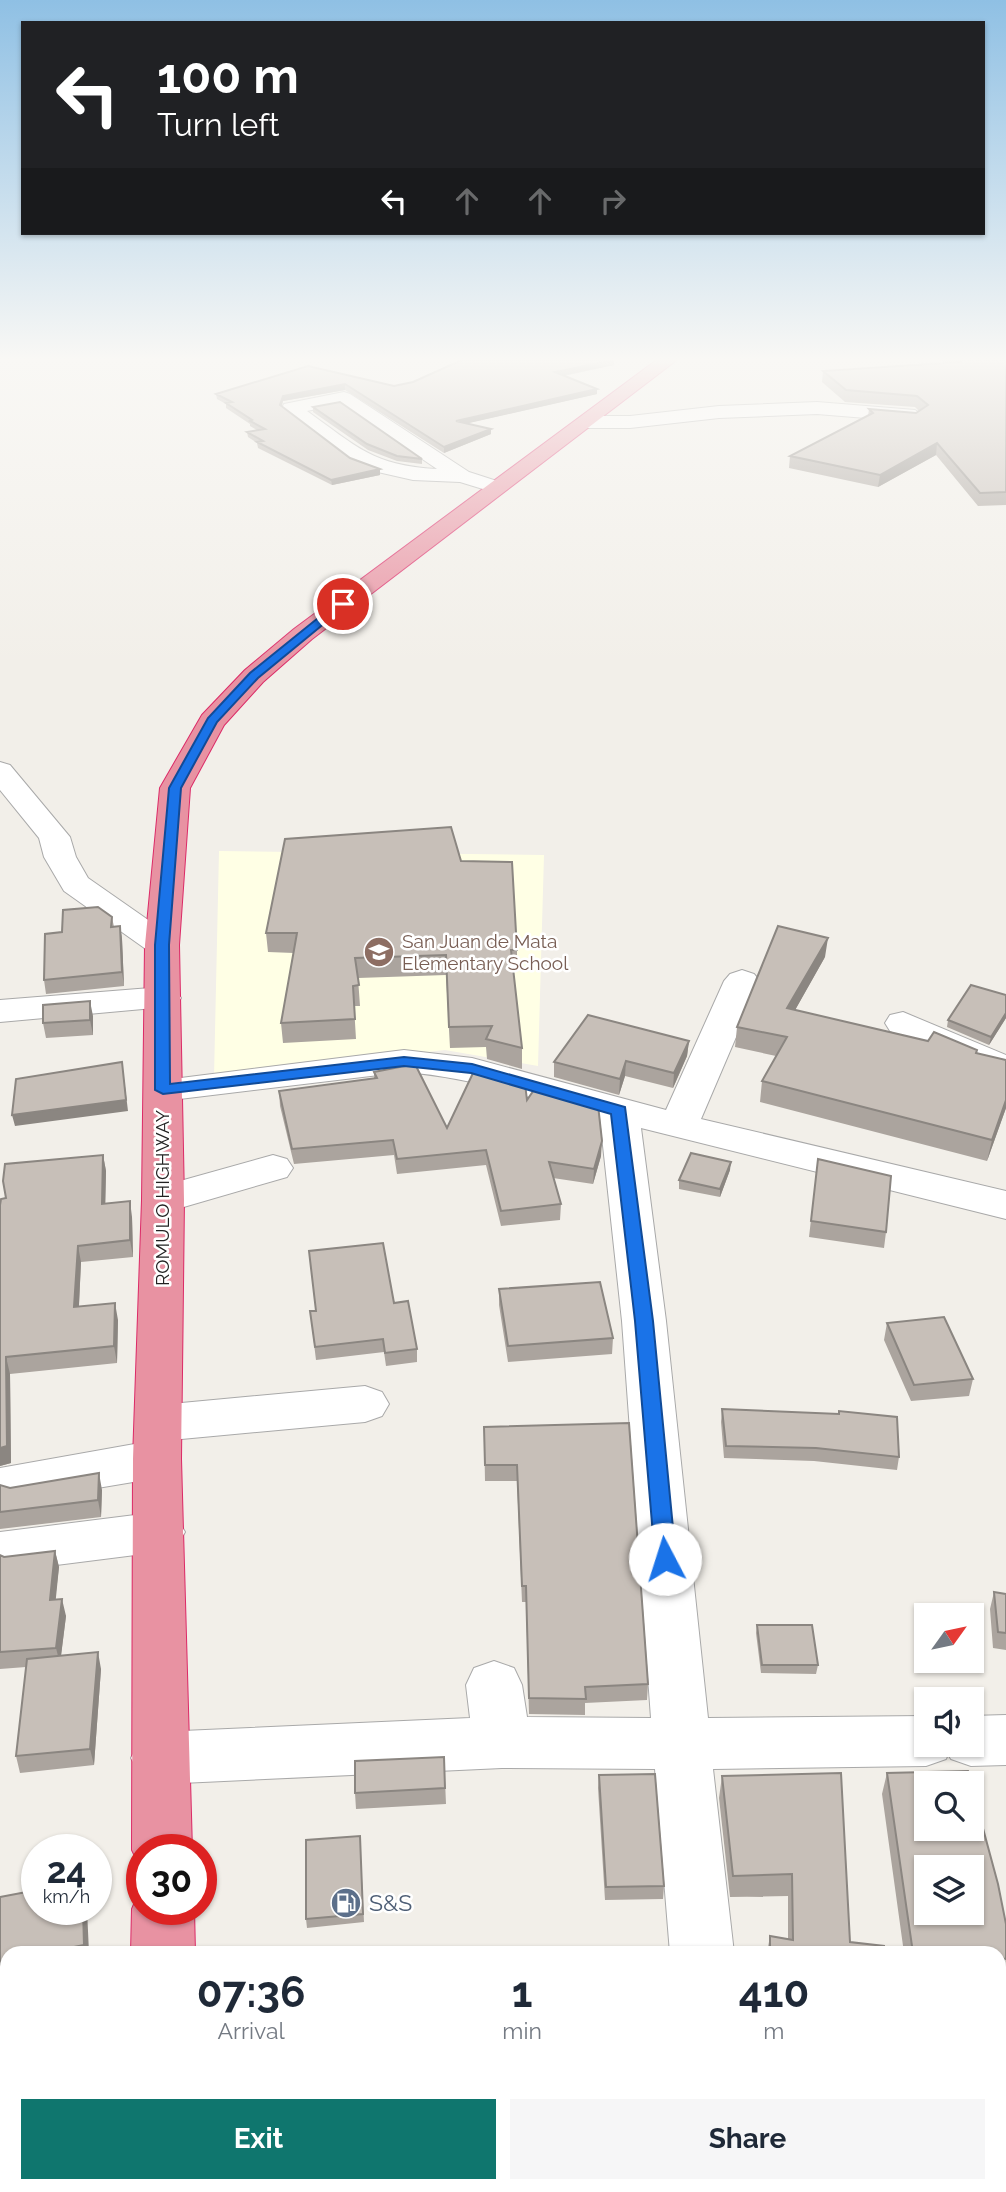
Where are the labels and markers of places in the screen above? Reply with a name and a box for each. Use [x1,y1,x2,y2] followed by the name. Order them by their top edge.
[313,574,373,634] pin
[402,930,569,974] place label: San Juan de Mata Elementary School
[362,935,396,969] school or university icon: San Juan de Mata Elementary School
[329,1886,363,1920] fuel station icon: S&S
[369,1889,412,1916] place label: S&S

